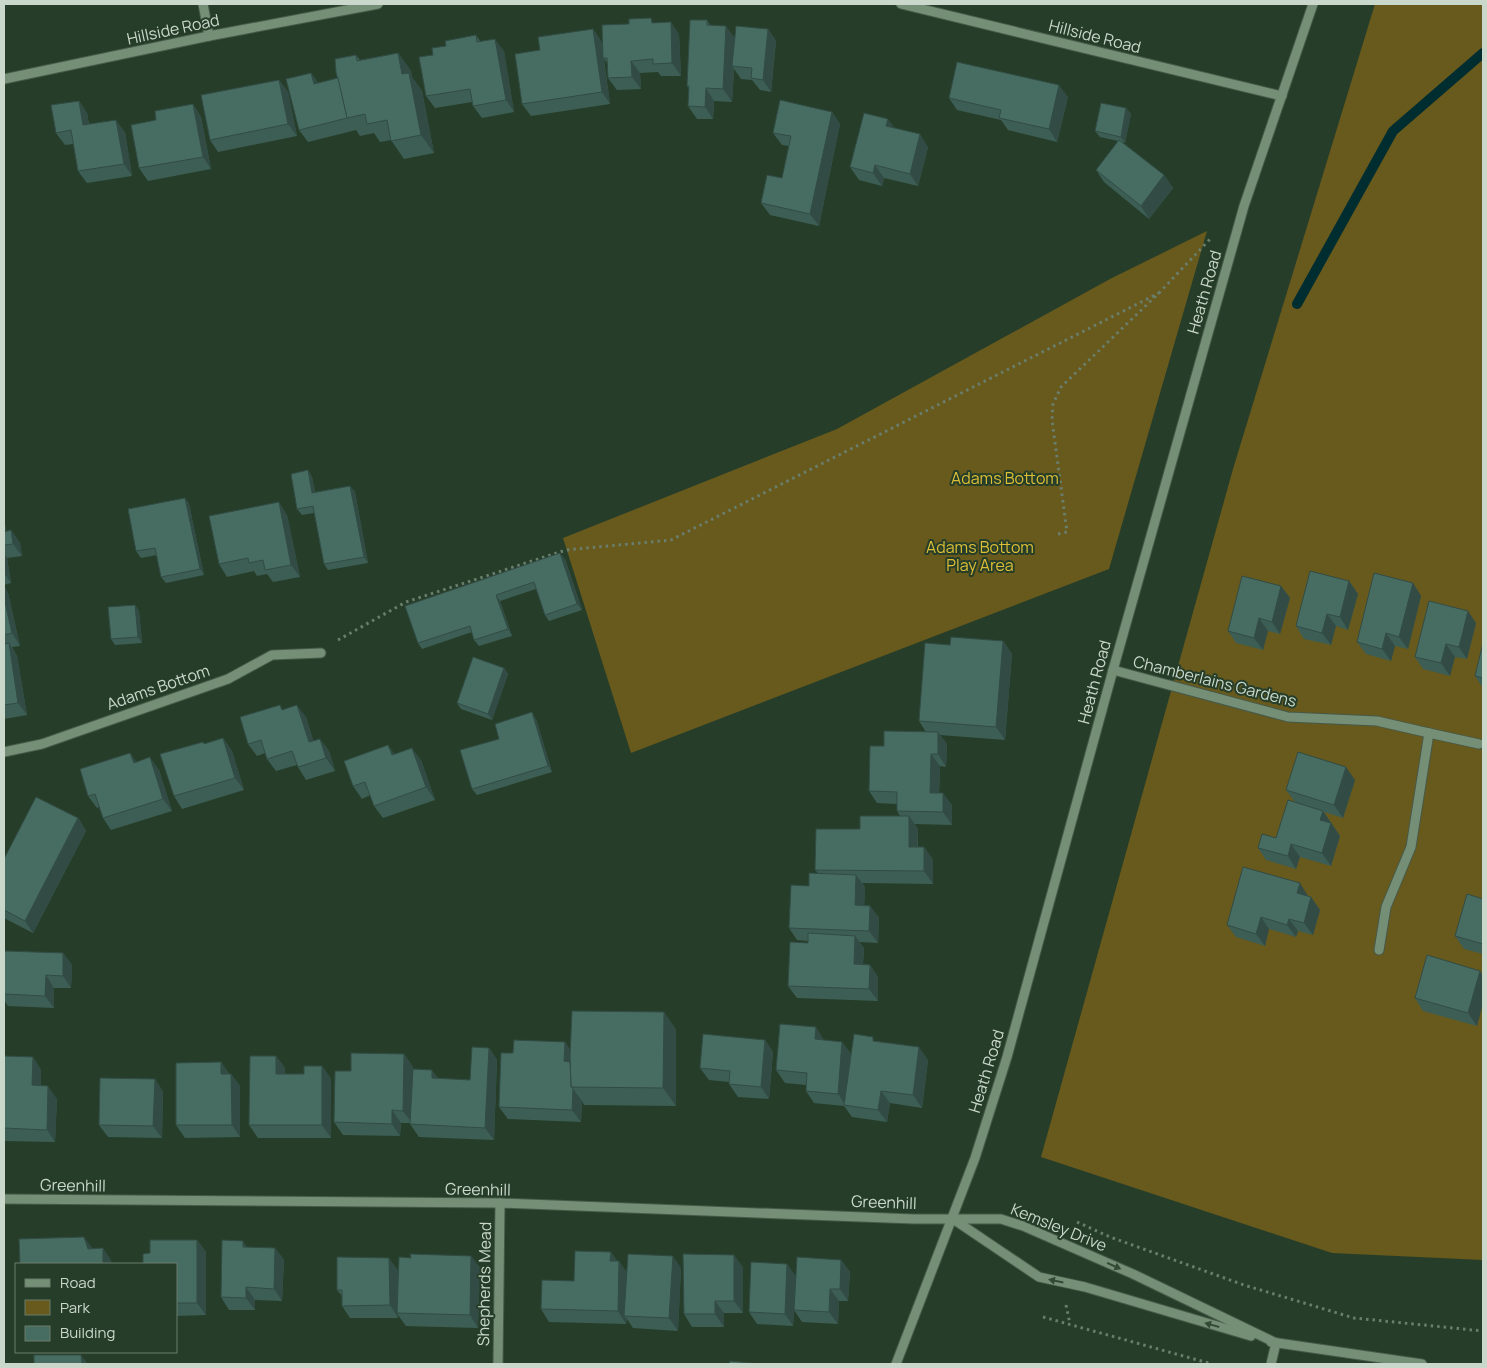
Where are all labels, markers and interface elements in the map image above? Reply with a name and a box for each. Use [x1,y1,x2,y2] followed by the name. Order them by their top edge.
[125,8,221,50] street label: Hillside Road
[1047,14,1143,58] street label: Hillside Road
[1182,248,1226,336] street label: Heath Road
[951,467,1059,489] park label: Adams Bottom
[926,536,1034,576] park label: Adams Bottom Play Area
[1072,638,1116,726] street label: Heath Road
[1131,650,1299,712] street label: Chamberlains Gardens
[103,659,213,715] street label: Adams Bottom
[963,1027,1009,1115] street label: Heath Road
[40,1173,106,1197] street label: Greenhill
[445,1177,511,1201] street label: Greenhill
[851,1190,917,1214] street label: Greenhill
[1008,1198,1110,1256] street label: Kemsley Drive
[472,1222,496,1346] street label: Shepherds Mead
[1107,1262,1121,1270] one-way arrow
[15,1263,178,1353] legend
[60,1272,96,1293] text: Road
[1048,1277,1063,1285] one-way arrow
[60,1297,90,1318] text: Park
[1205,1320,1220,1328] one-way arrow
[60,1322,115,1343] text: Building

